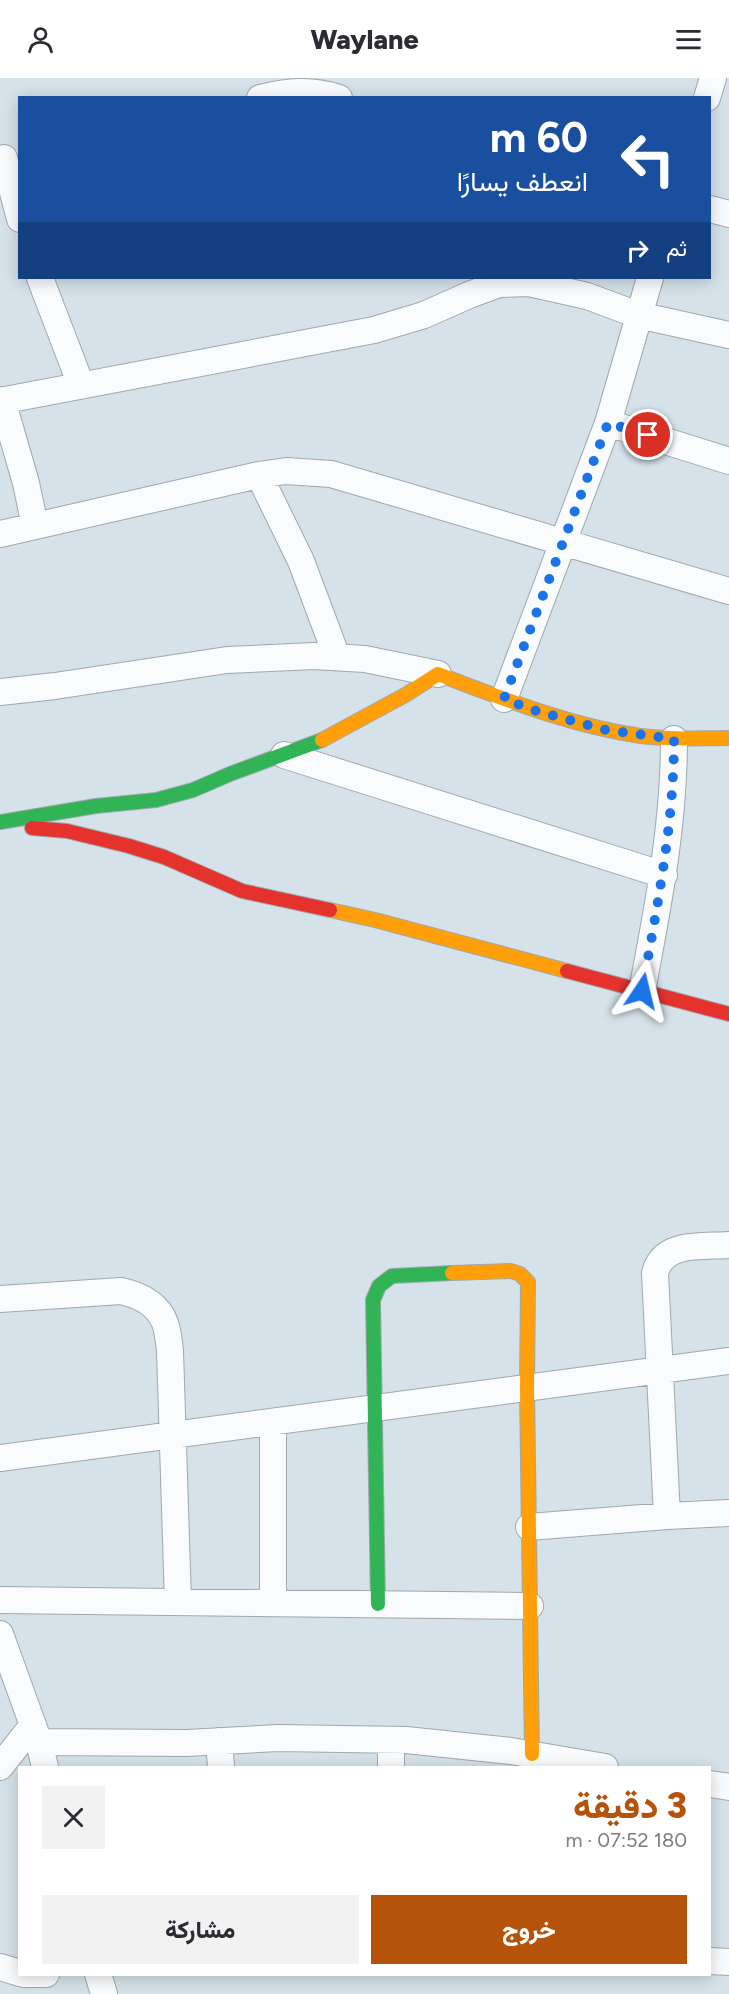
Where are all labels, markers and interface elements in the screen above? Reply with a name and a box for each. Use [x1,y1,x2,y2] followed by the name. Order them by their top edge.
[24,23,57,56] icon: person
[310,23,419,56] text: Waylane
[672,23,705,56] icon: menu
[490,112,588,163] text: 60 m
[609,120,687,198] icon: left
[457,165,588,198] text: انعطف يسارًا
[621,234,654,267] icon: right
[666,235,687,262] text: ثم
[622,409,673,460] pin
[631,418,664,451] icon: arrive
[610,959,674,1023] position arrow
[573,1784,687,1827] text: 3 دقيقة
[42,1786,105,1849] button: close
[565,1828,687,1852] text: 180 m · 07:52
[42,1895,359,1964] button: مشاركة
[371,1895,687,1964] button: خروج

